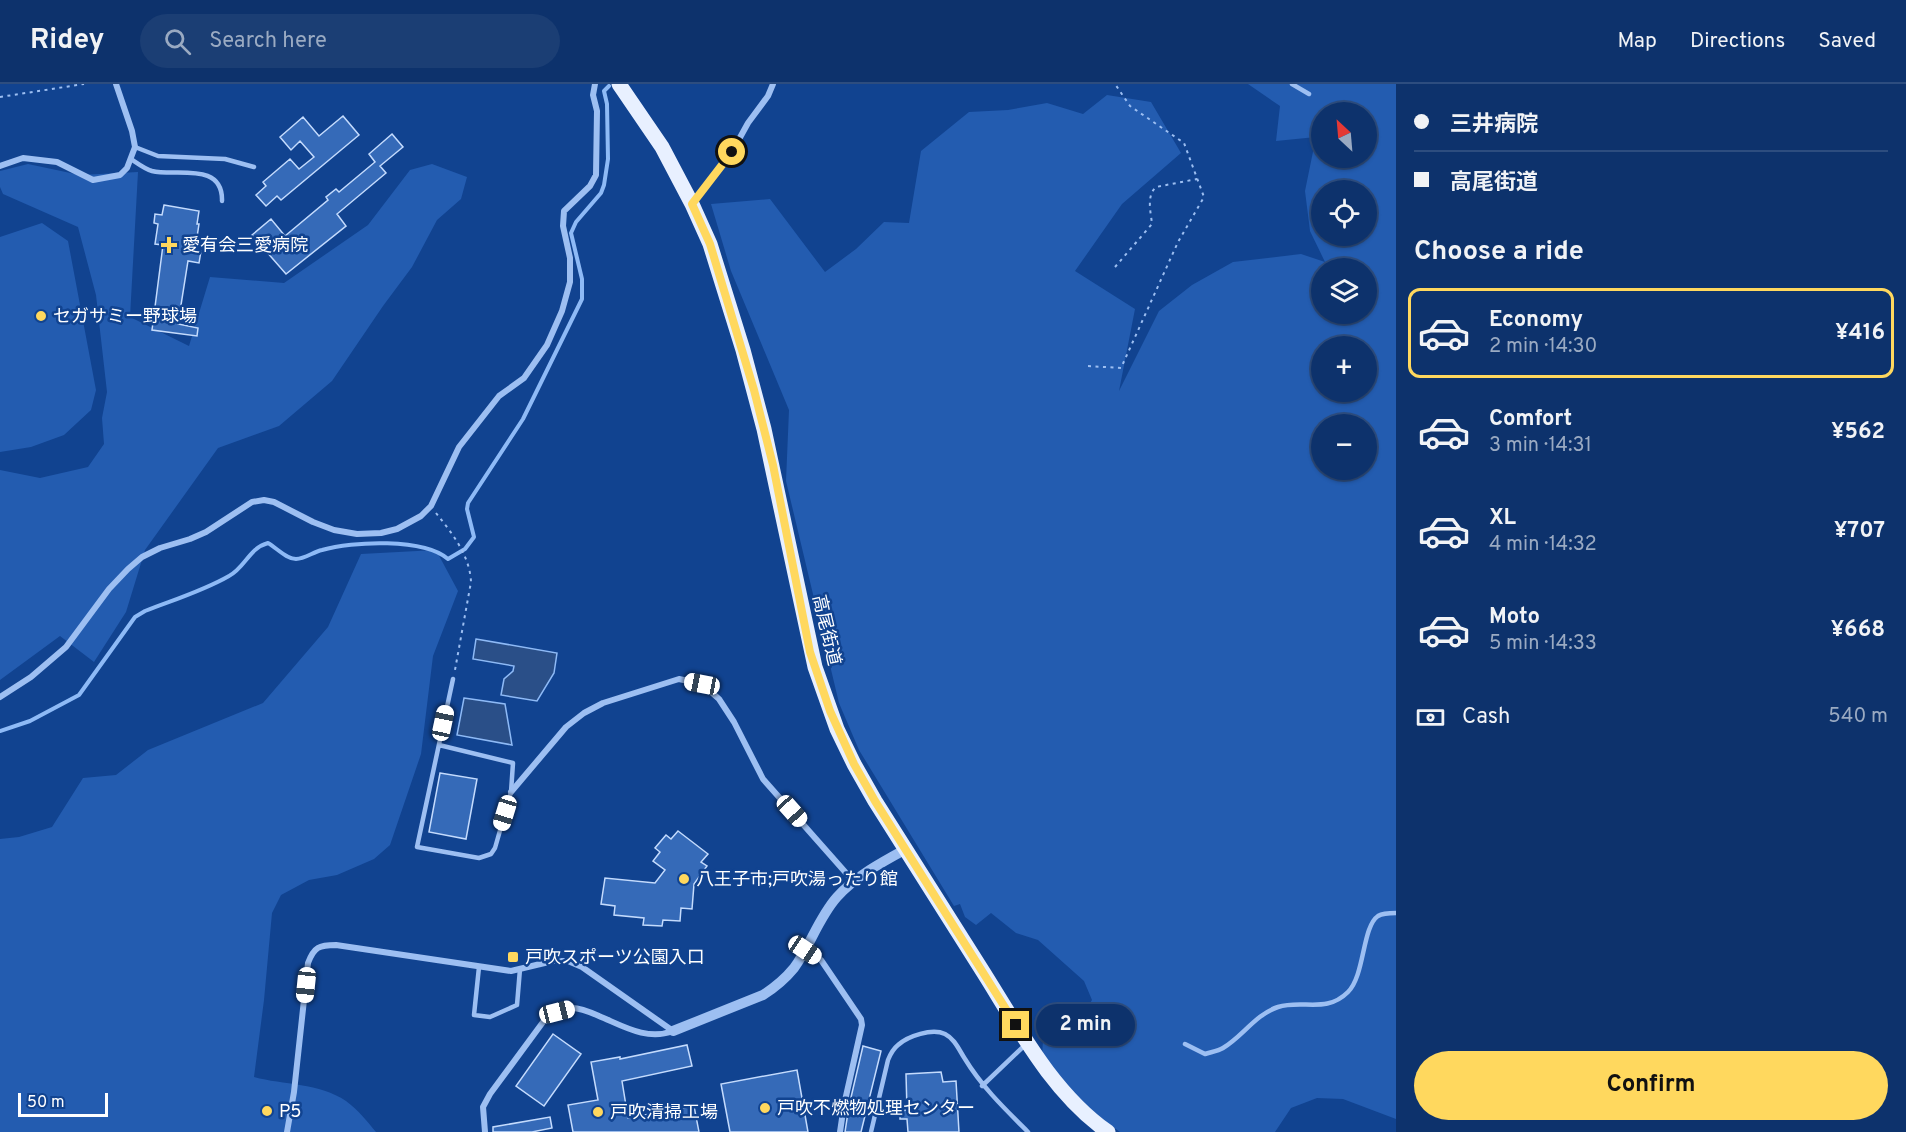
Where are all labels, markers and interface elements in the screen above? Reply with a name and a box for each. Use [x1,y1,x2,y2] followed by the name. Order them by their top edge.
[140,14,560,68] search box
[30,23,104,59] text: Ridey
[161,25,194,58] icon: search
[209,28,327,55] text: Search here
[1617,28,1657,55] text: Map
[1690,28,1785,55] text: Directions
[1818,28,1876,55] text: Saved
[1311,102,1377,168] north arrow
[1311,102,1377,480] map controls
[1450,112,1538,139] text: 三井病院
[718,138,745,165] route start
[1450,170,1538,197] text: 高尾街道
[1311,180,1377,246] button: locate
[182,235,308,258] place label: 愛有会三愛病院
[1414,235,1584,269] text: Choose a ride
[160,236,178,254] marker: 愛有会三愛病院
[1311,258,1377,324] button: layers
[53,306,197,329] place label: セガサミー野球場
[1417,306,1471,360] icon: car
[1489,307,1583,334] text: Economy
[34,309,48,323] marker: セガサミー野球場
[1835,320,1885,347] text: ¥416
[1489,334,1597,360] text: 2 min · 14:30
[1311,336,1377,402] button: +
[1417,405,1471,459] icon: car
[1489,406,1572,433] text: Comfort
[1311,414,1377,480] button: −
[1831,419,1885,446] text: ¥562
[1489,433,1592,459] text: 3 min · 14:31
[1417,504,1471,558] icon: car
[1489,505,1516,532] text: XL
[1834,518,1885,545] text: ¥707
[1489,532,1597,558] text: 4 min · 14:32
[806,593,845,668] street label: 高尾街道
[1417,603,1471,657] icon: car
[1489,604,1540,631] text: Moto
[1831,617,1885,644] text: ¥668
[1489,631,1597,657] text: 5 min · 14:33
[683,672,721,696] car
[1414,701,1447,734] icon: cash
[430,704,456,742] car
[1462,704,1511,731] text: Cash
[1828,704,1888,730] text: 540 m
[773,792,811,830] car
[491,793,519,833] car
[696,869,898,892] place label: 八王子市;戸吹湯ったり館
[677,872,691,886] marker: 八王子市;戸吹湯ったり館
[785,932,825,968] car
[525,947,705,970] place label: 戸吹スポーツ公園入口
[506,950,520,964] marker: 戸吹スポーツ公園入口
[295,966,317,1004] car
[537,999,577,1025] car
[1037,1004,1136,1046] callout: 2 min
[1002,1011,1029,1038] route end
[1059,1012,1112,1038] text: 2 min
[1414,1051,1888,1120] button: Confirm
[18,1090,108,1118] scale bar
[27,1093,65,1113] text: 50 m
[777,1098,975,1121] place label: 戸吹不燃物処理センター
[279,1101,302,1124] place label: P5
[758,1101,772,1115] marker: 戸吹不燃物処理センター
[610,1102,718,1125] place label: 戸吹清掃工場
[260,1104,274,1118] marker: P5
[591,1105,605,1119] marker: 戸吹清掃工場

